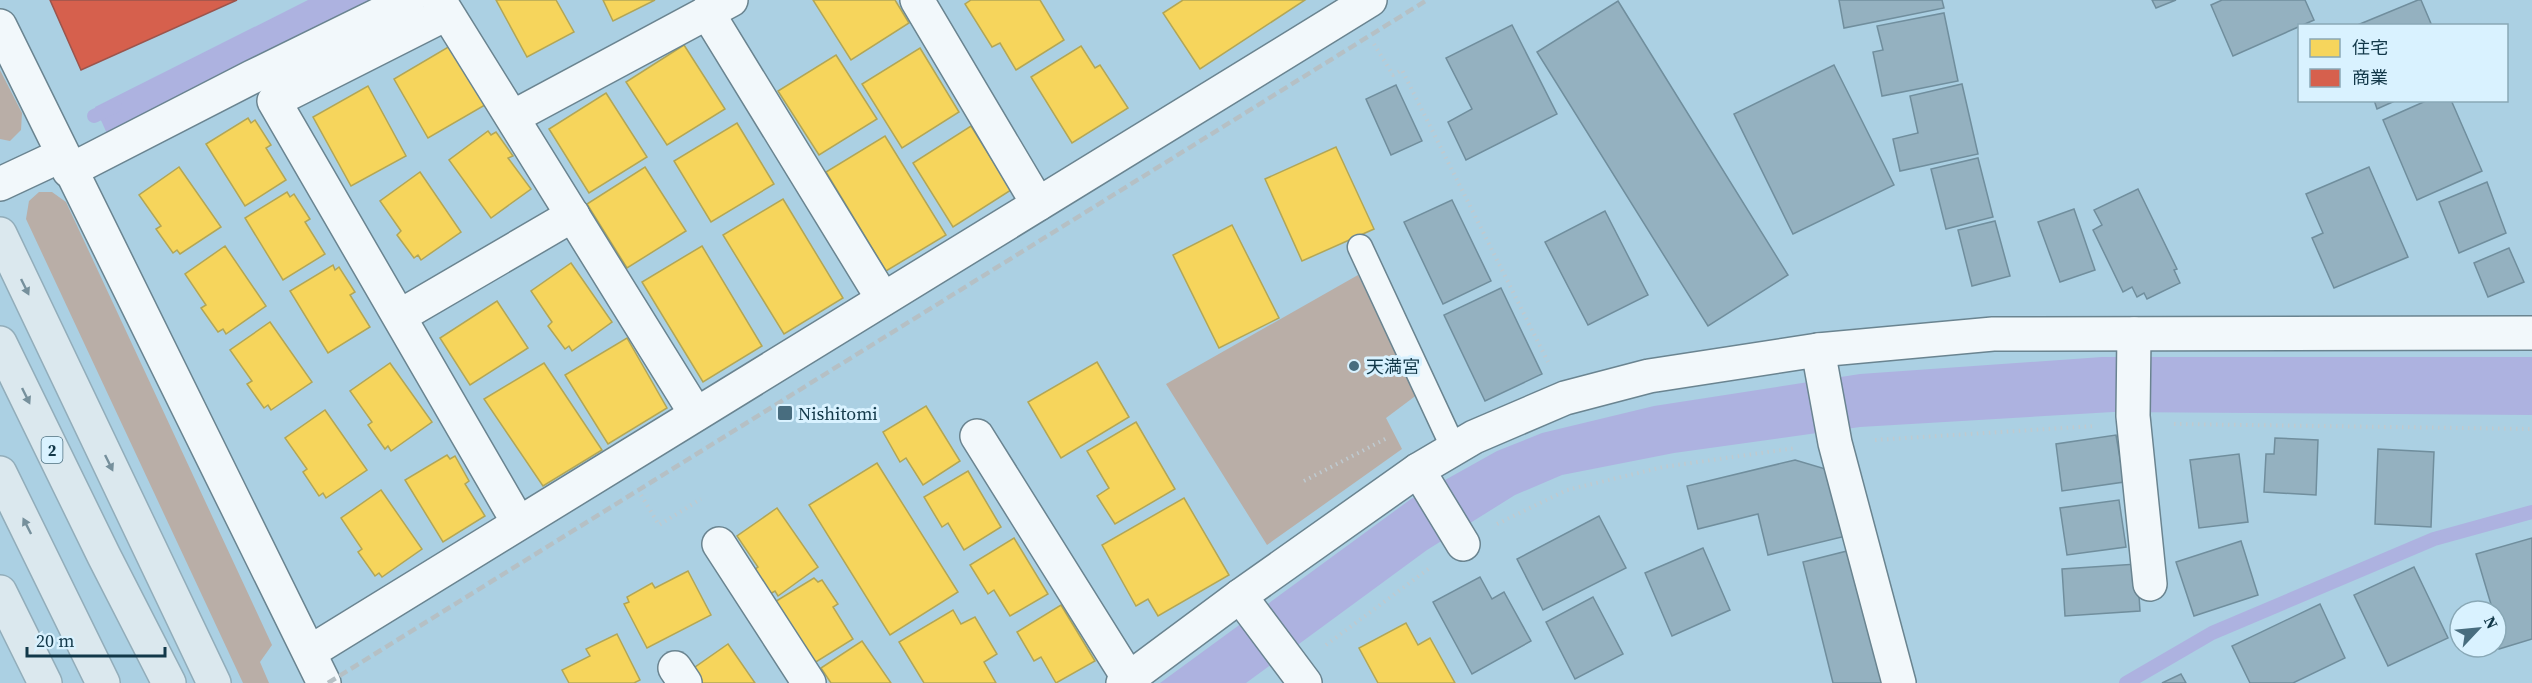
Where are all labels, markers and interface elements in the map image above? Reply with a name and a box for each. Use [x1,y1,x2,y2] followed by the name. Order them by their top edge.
[2298,24,2508,102] legend
[2352,35,2388,60] text: 住宅
[2352,65,2388,90] text: 商業
[21,278,30,295] one-way arrow
[1366,354,1420,379] place label: 天満宮
[1347,359,1361,373] marker: 天満宮
[21,387,30,404] one-way arrow
[798,401,878,426] place label: Nishitomi
[776,404,794,422] marker: Nishitomi
[42,437,62,463] road number: 2
[105,454,114,471] one-way arrow
[22,517,32,534] one-way arrow
[2448,599,2508,659] north arrow
[2479,612,2504,633] text: N
[27,620,165,658] scale bar
[36,628,74,653] text: 20 m

